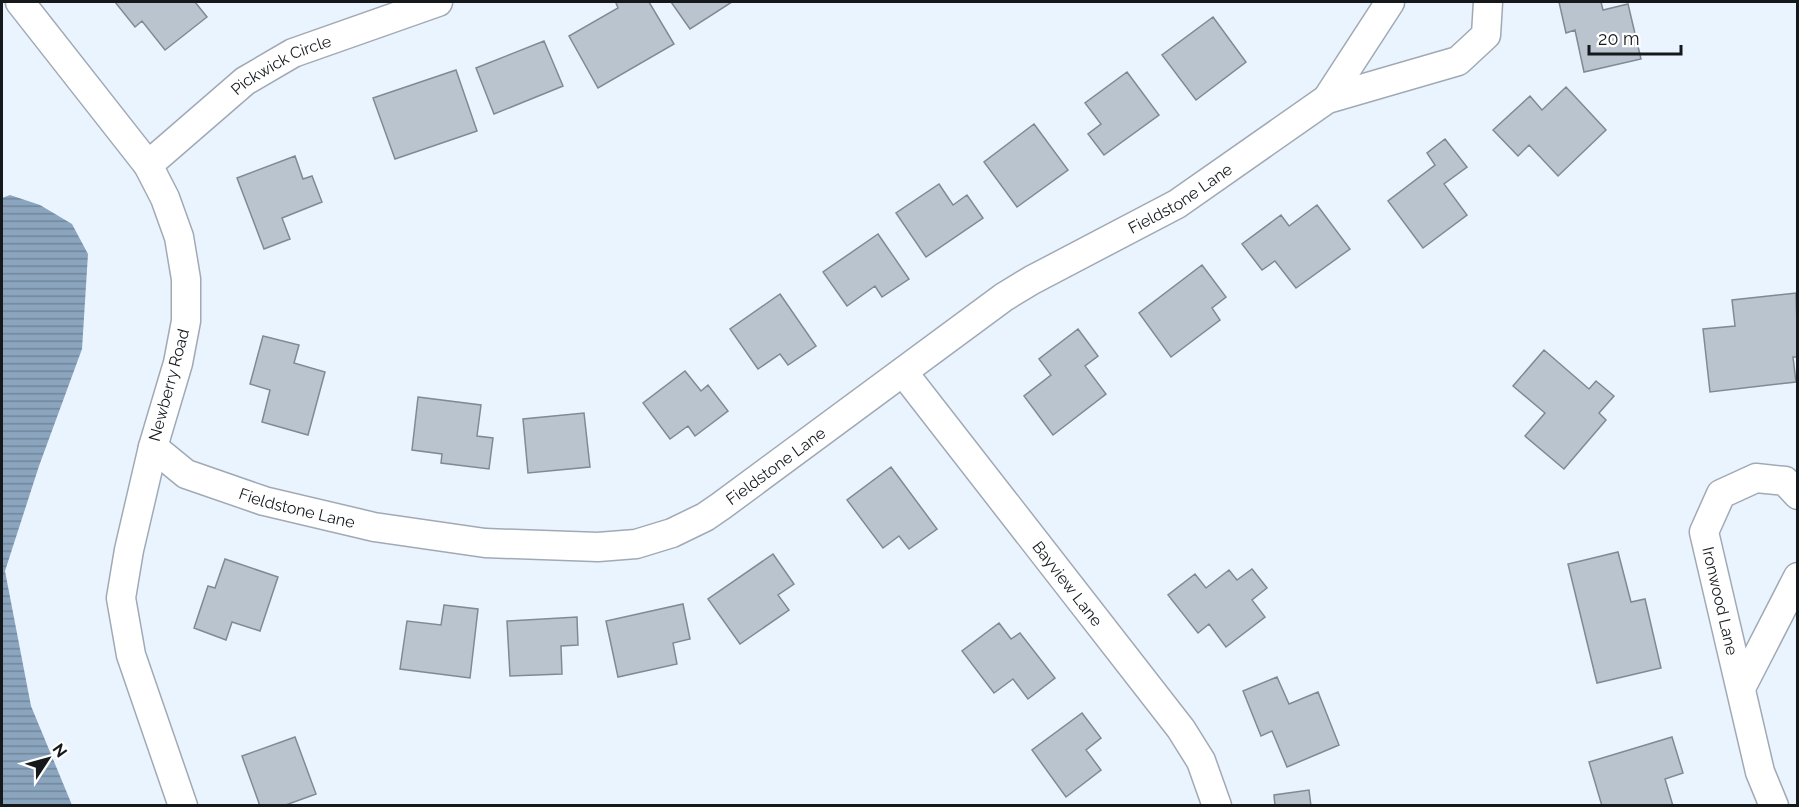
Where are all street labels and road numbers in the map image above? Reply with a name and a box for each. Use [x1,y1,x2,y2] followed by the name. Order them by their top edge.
[227,31,334,99] street label: Pickwick Circle
[1125,159,1236,237] street label: Fieldstone Lane
[145,327,193,443] street label: Newberry Road
[722,423,829,509] street label: Fieldstone Lane
[237,484,357,532] street label: Fieldstone Lane
[1029,537,1107,630] street label: Bayview Lane
[1698,545,1742,657] street label: Ironwood Lane

